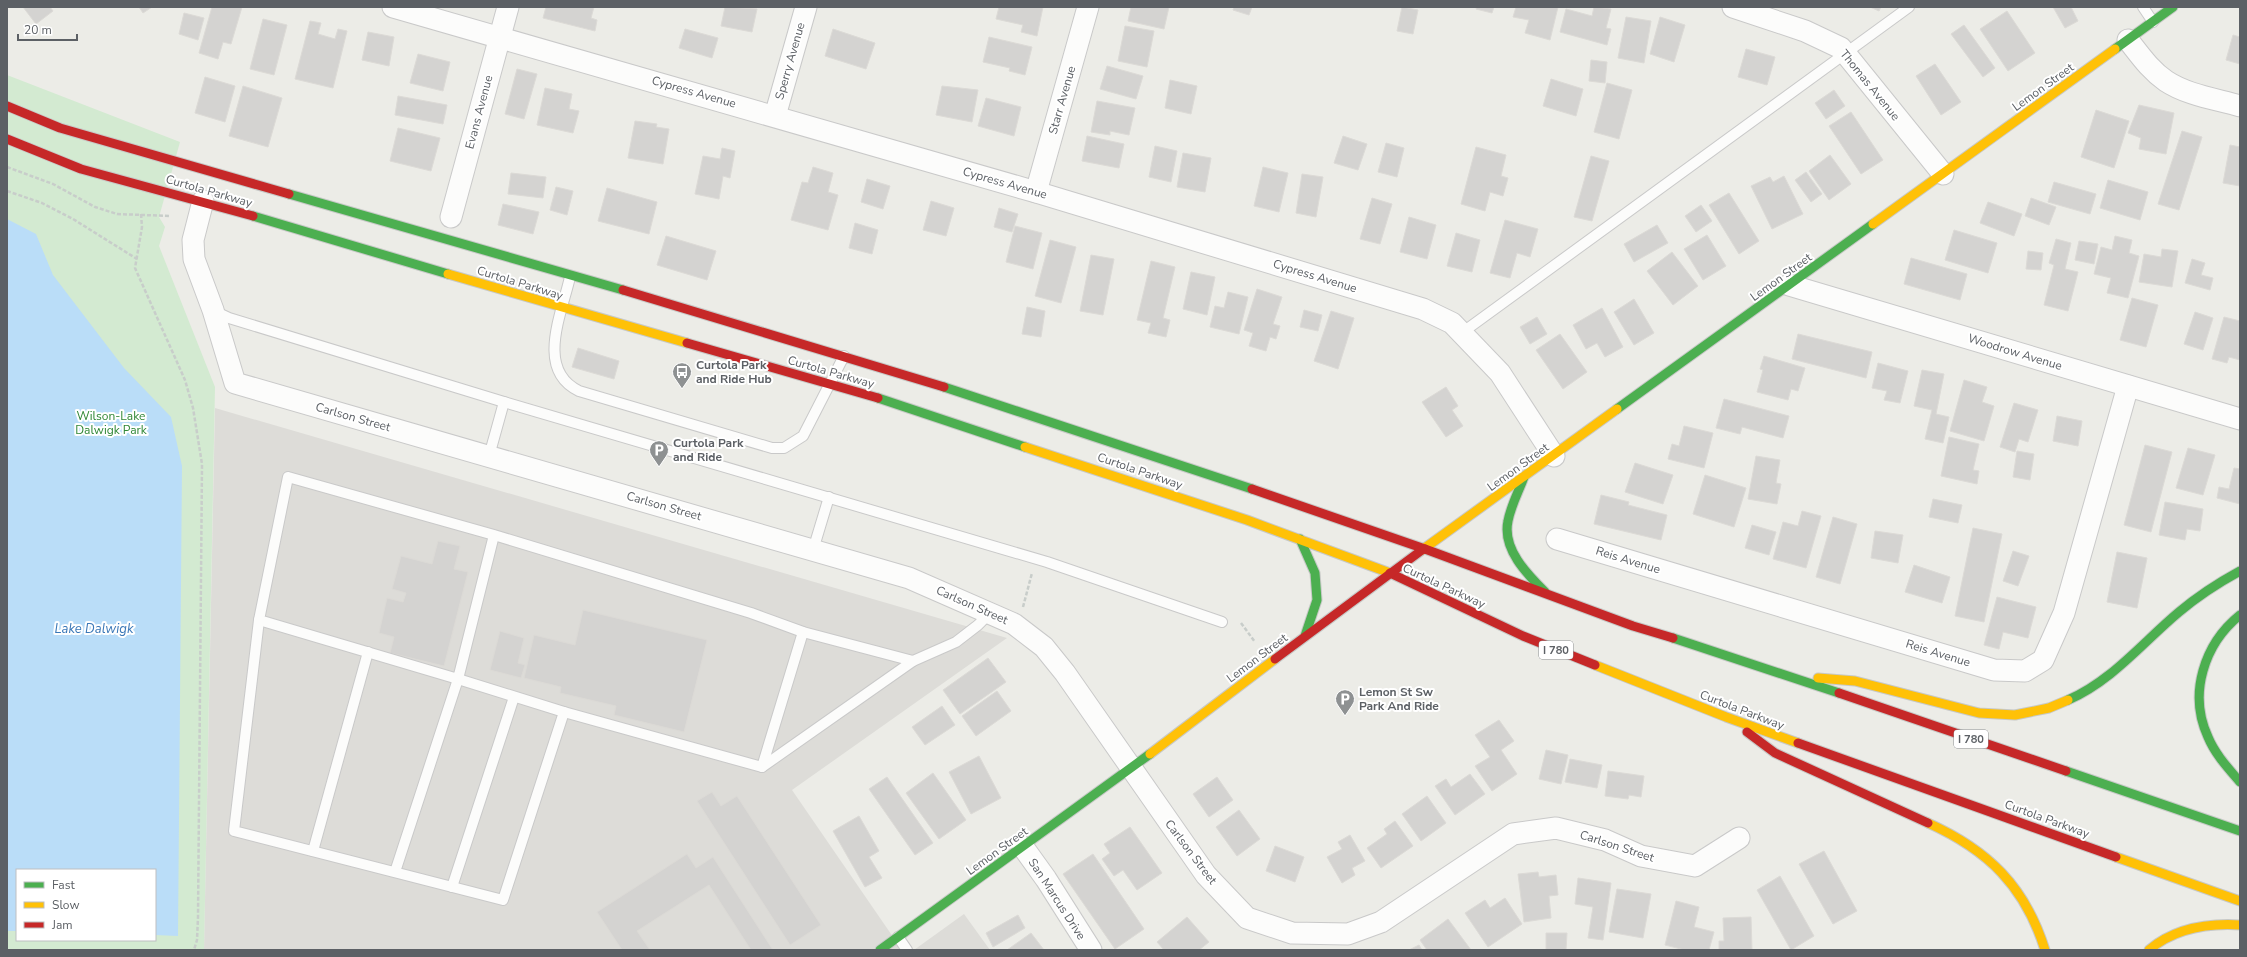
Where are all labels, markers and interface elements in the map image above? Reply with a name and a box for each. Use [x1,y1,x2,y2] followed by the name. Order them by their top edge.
[18,16,77,42] scale bar
[771,20,809,102] street label: Sperry Avenue
[24,22,52,38] text: 20 m
[1836,46,1904,124] street label: Thomas Avenue
[2009,59,2078,115] street label: Lemon Street
[1045,64,1079,136] street label: Starr Avenue
[650,72,738,112] street label: Cypress Avenue
[461,73,497,151] street label: Evans Avenue
[961,163,1049,203] street label: Cypress Avenue
[164,171,255,211] street label: Curtola Parkway
[1747,249,1816,305] street label: Lemon Street
[1271,256,1359,296] street label: Cypress Avenue
[475,262,566,304] street label: Curtola Parkway
[1966,330,2064,374] street label: Woodrow Avenue
[786,352,877,392] street label: Curtola Parkway
[696,357,772,387] place label: Curtola Park and Ride Hub
[671,361,693,389] bus stop icon: Curtola Park and Ride Hub
[314,399,393,436] street label: Carlson Street
[75,408,148,438] park label: Wilson-Lake Dalwigk Park
[673,435,744,465] place label: Curtola Park and Ride
[648,439,670,467] parking icon: Curtola Park and Ride
[1484,439,1553,495] street label: Lemon Street
[1095,449,1186,493] street label: Curtola Parkway
[625,488,704,525] street label: Carlson Street
[1594,543,1662,577] street label: Reis Avenue
[1400,560,1489,612] street label: Curtola Parkway
[934,582,1011,628] street label: Carlson Street
[55,620,134,638] water label: Lake Dalwigk
[1223,629,1291,686] street label: Lemon Street
[1904,636,1972,670] street label: Reis Avenue
[1539,641,1573,659] road number: I 780
[1359,684,1439,714] place label: Lemon St Sw Park And Ride
[1697,687,1787,734] street label: Curtola Parkway
[1334,688,1356,716] parking icon: Lemon St Sw Park And Ride
[1954,730,1988,748] road number: I 780
[2002,796,2092,842] street label: Curtola Parkway
[1161,816,1221,888] street label: Carlson Street
[963,823,1032,879] street label: Lemon Street
[1578,826,1657,866] street label: Carlson Street
[1025,855,1089,943] street label: San Marcus Drive
[16,869,156,941] legend
[52,877,75,893] text: Fast
[52,897,80,913] text: Slow
[51,917,73,933] text: Jam

